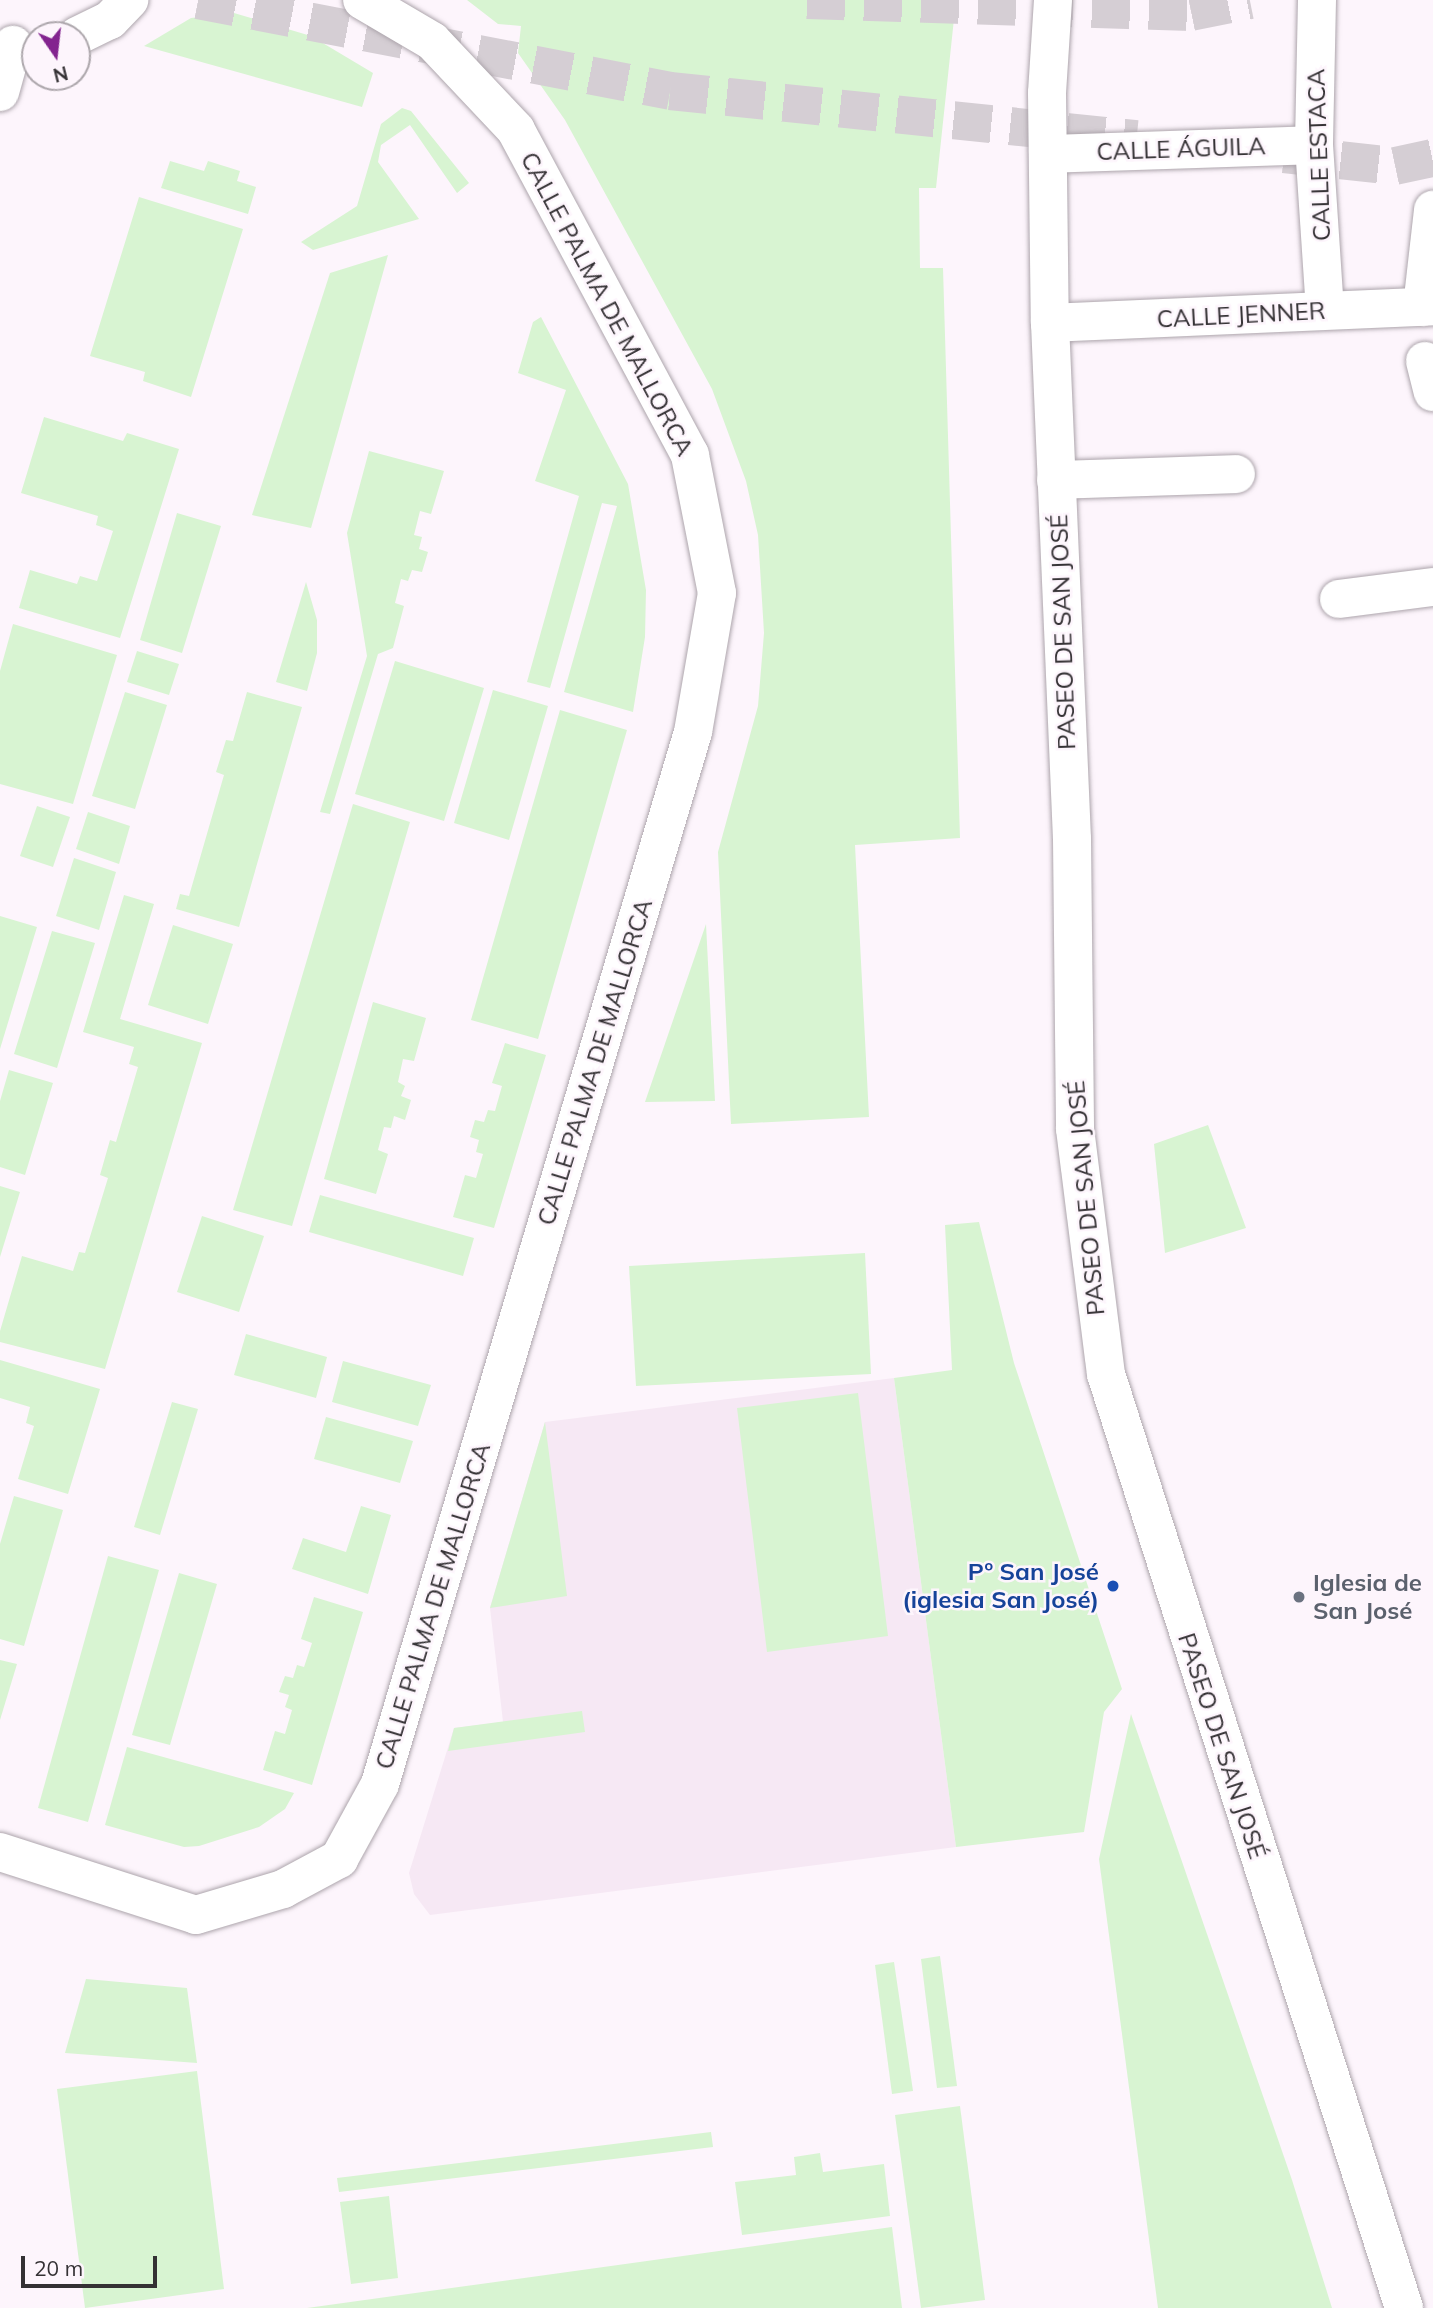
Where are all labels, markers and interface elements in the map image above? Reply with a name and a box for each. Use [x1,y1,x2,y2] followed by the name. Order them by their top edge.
[21,21,91,91] north arrow
[51,61,70,88] text: N
[1302,68,1336,242] street label: CALLE ESTACA
[1096,132,1266,166] street label: CALLE ÁGUILA
[515,147,699,461] street label: CALLE PALMA DE MALLORCA
[1156,296,1326,334] street label: CALLE JENNER
[1044,514,1082,750] street label: PASEO DE SAN JOSÉ
[532,895,658,1229] street label: CALLE PALMA DE MALLORCA
[1061,1079,1111,1317] street label: PASEO DE SAN JOSÉ
[370,1439,496,1773] street label: CALLE PALMA DE MALLORCA
[902,1558,1099,1614] place label: Pº San José (iglesia San José)
[1313,1569,1422,1625] place label: Iglesia de San José
[1105,1578,1121,1594] marker: Pº San José (iglesia San José)
[1291,1589,1307,1605] marker: Iglesia de San José
[1172,1629,1272,1863] street label: PASEO DE SAN JOSÉ
[24,2242,161,2286] scale bar
[34,2255,83,2281] text: 20 m

